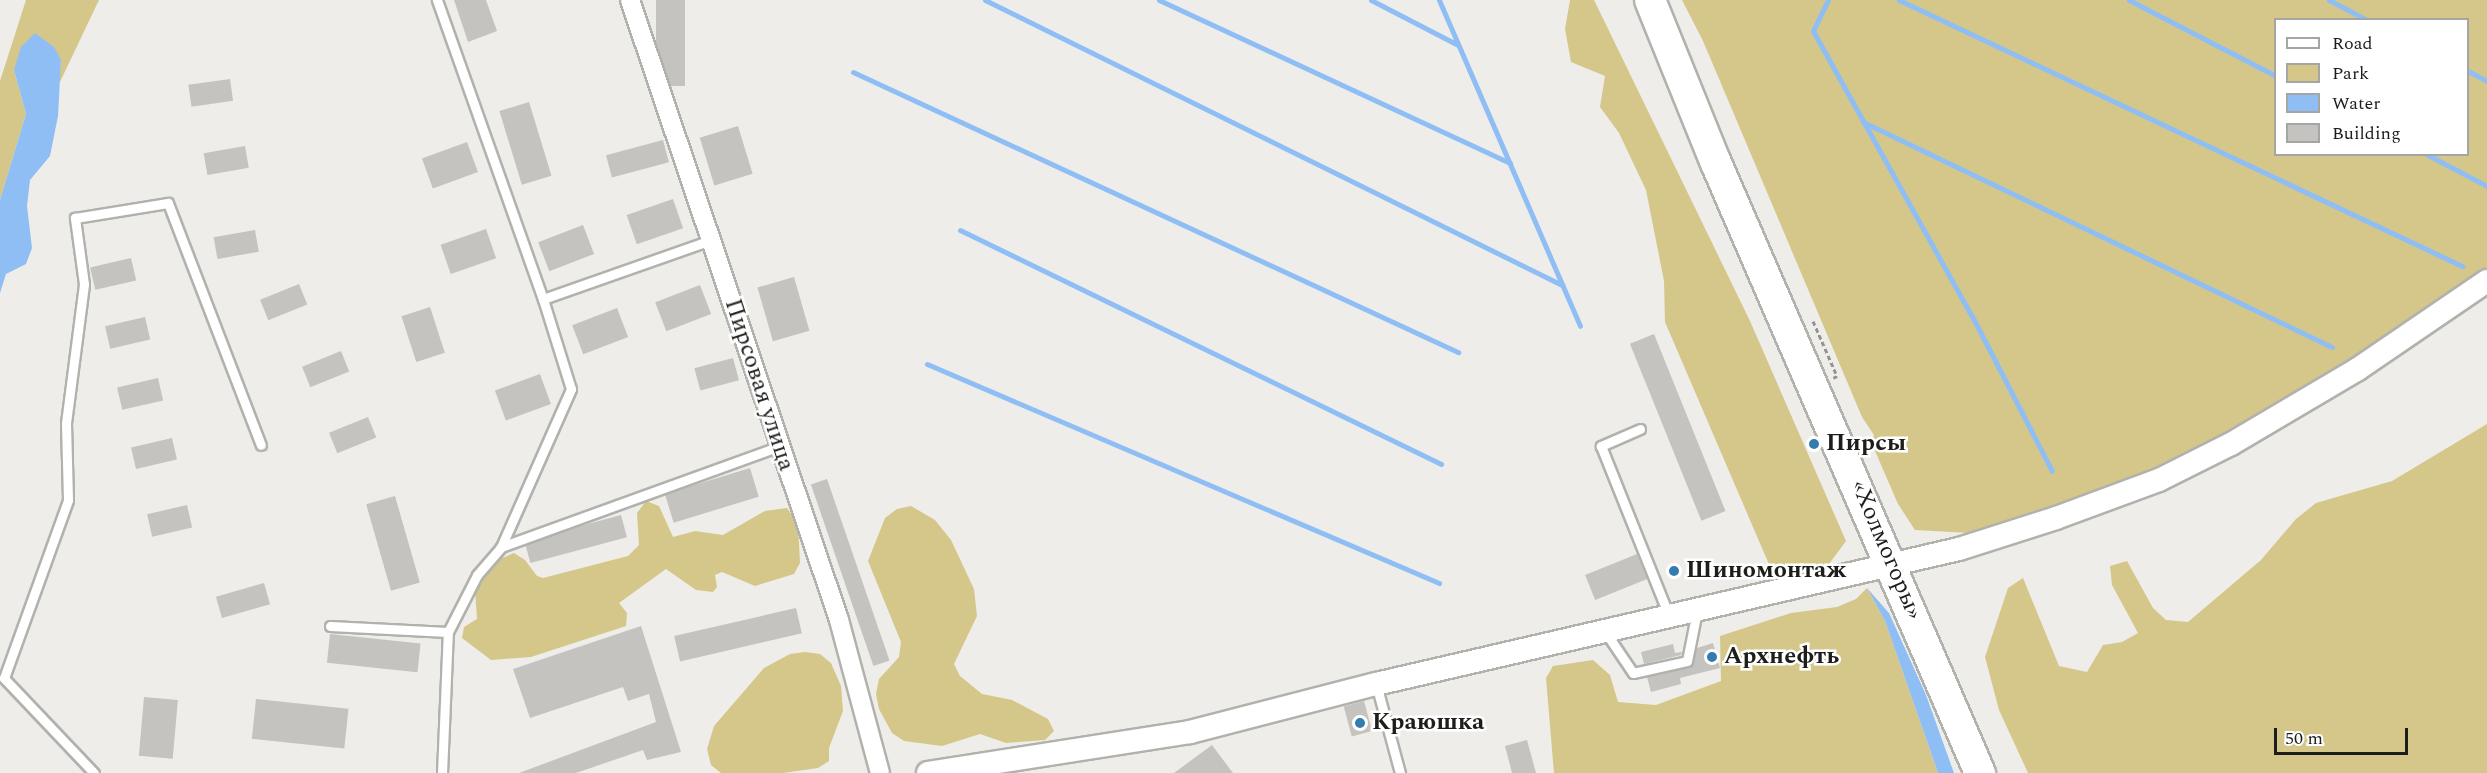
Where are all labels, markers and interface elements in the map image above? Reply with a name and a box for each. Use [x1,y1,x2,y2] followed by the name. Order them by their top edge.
[2274,18,2469,156] legend
[2332,30,2373,57] text: Road
[2332,60,2369,87] text: Park
[2332,90,2380,117] text: Water
[2332,120,2401,147] text: Building
[718,295,800,475] street label: Пирсовая улица
[1826,430,1906,458] place label: Пирсы
[1807,437,1821,451] marker: Пирсы
[1844,476,1928,624] street label: «Холмогоры»
[1686,557,1846,585] place label: Шиномонтаж
[1667,564,1681,578] marker: Шиномонтаж
[1724,643,1839,671] place label: Архнефть
[1705,650,1719,664] marker: Архнефть
[1372,709,1484,737] place label: Краюшка
[1353,716,1367,730] marker: Краюшка
[2277,716,2410,754] scale bar
[2285,725,2323,752] text: 50 m

